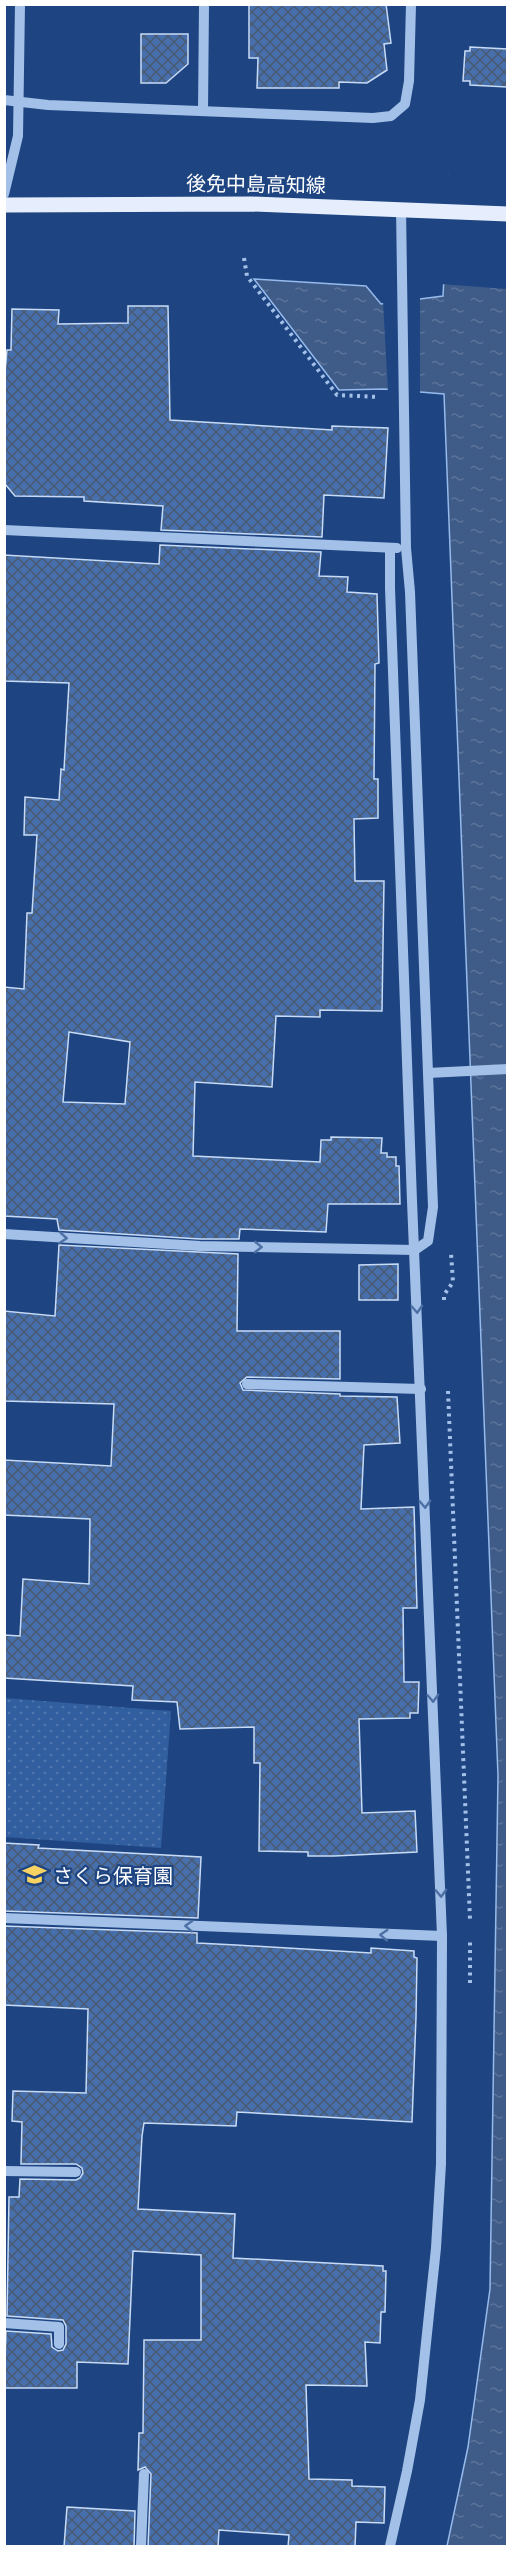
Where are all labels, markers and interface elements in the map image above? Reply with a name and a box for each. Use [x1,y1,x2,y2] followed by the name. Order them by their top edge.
[186,169,326,199] street label: 後免中島高知線
[58,1231,67,1244] one-way arrow
[253,1241,262,1253] one-way arrow
[411,1304,424,1313] one-way arrow
[419,1499,432,1508] one-way arrow
[427,1694,440,1703] one-way arrow
[22,1862,48,1888] school or university icon: さくら保育園
[53,1862,173,1889] place label: さくら保育園
[434,1889,447,1898] one-way arrow
[185,1920,194,1933] one-way arrow
[380,1928,389,1941] one-way arrow

